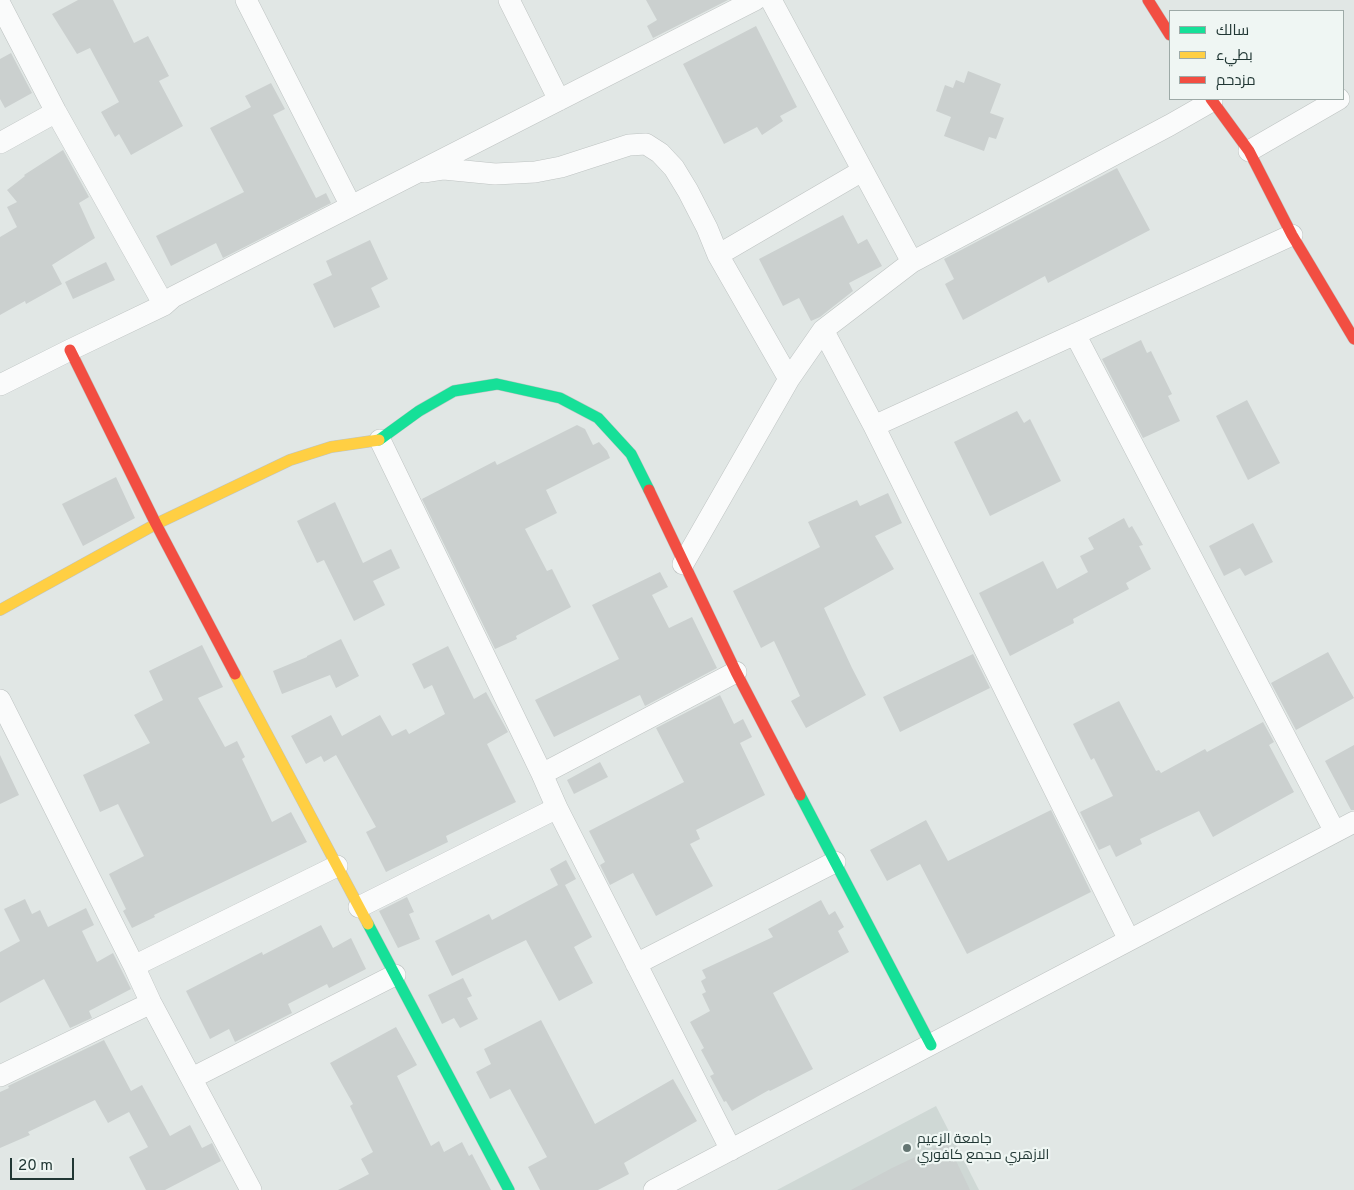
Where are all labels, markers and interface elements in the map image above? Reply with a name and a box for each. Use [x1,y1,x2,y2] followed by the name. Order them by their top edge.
[1169,10,1344,100] legend
[1216,22,1249,41] text: سالك
[1216,47,1253,66] text: بطيء
[1216,72,1256,91] text: مزدحم
[917,1132,1049,1164] place label: جامعة الزعيم الازهري مجمع كافوري
[901,1142,913,1154] marker: جامعة الزعيم الازهري مجمع كافوري
[12,1148,76,1180] scale bar
[18,1157,53,1176] text: 20 m

